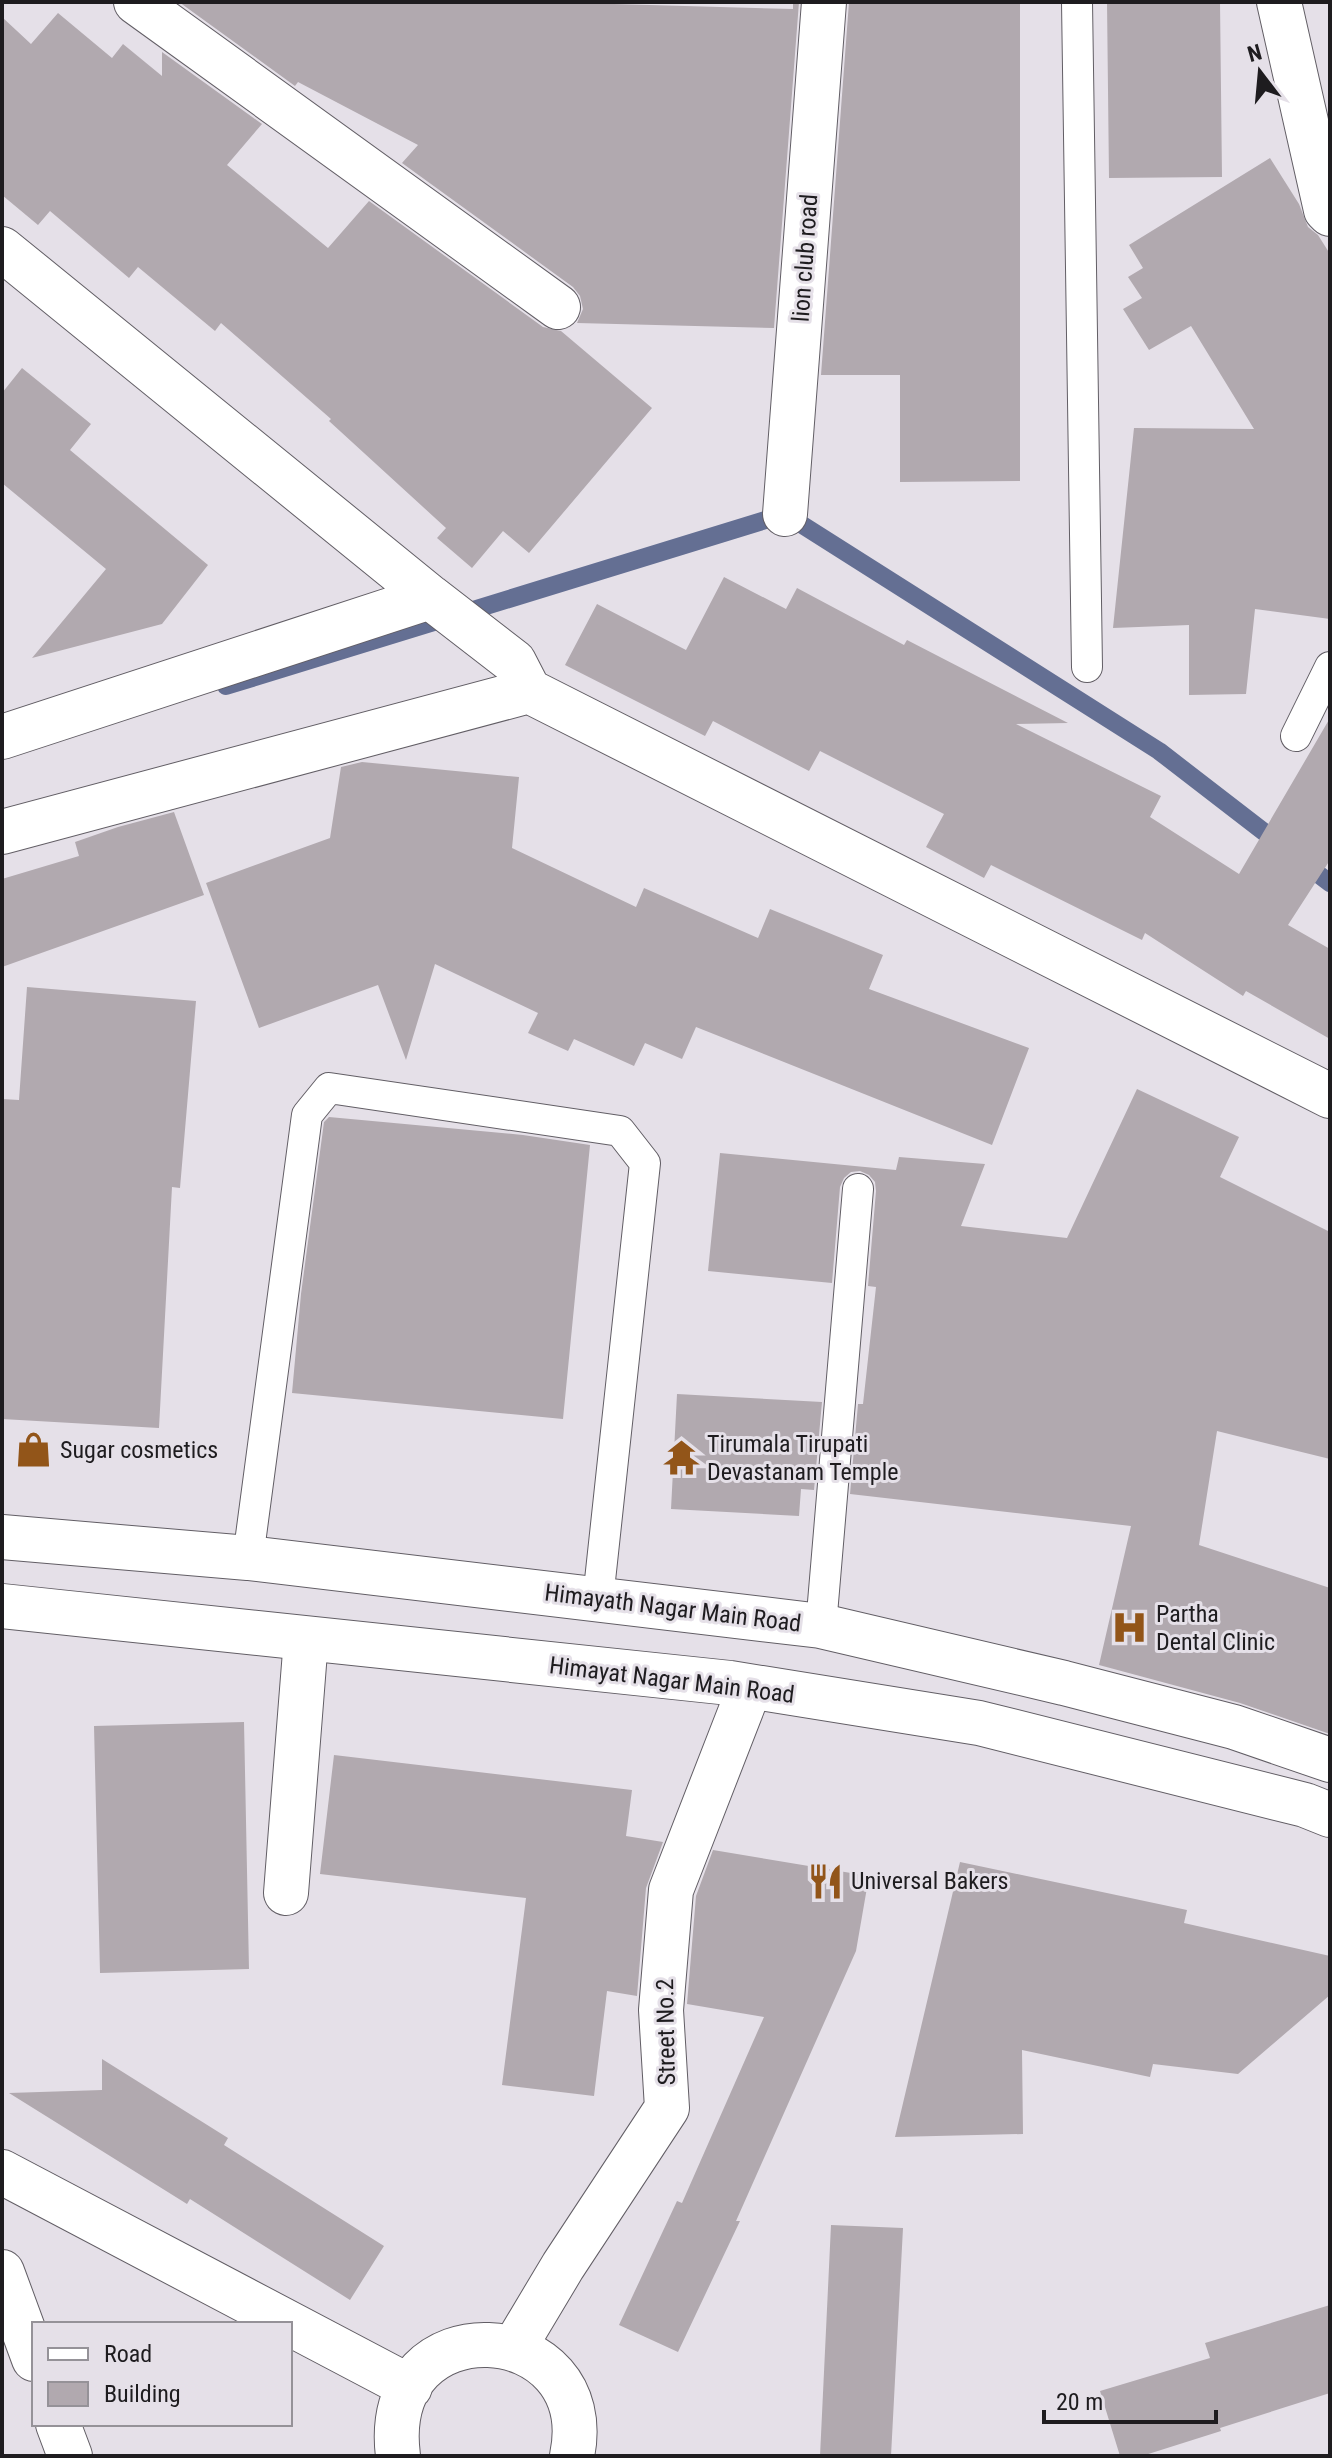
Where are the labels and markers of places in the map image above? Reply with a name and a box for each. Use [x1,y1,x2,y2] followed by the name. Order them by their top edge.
[707,1430,898,1486] place label: Tirumala Tirupati Devastanam Temple
[15,1431,53,1469] shop icon: Sugar cosmetics
[60,1436,218,1464] place label: Sugar cosmetics
[662,1439,700,1477] temple icon: Tirumala Tirupati Devastanam Temple
[1156,1600,1275,1656] place label: Partha Dental Clinic
[1111,1609,1149,1647] hospital icon: Partha Dental Clinic
[806,1862,844,1900] restaurant icon: Universal Bakers
[851,1867,1008,1895] place label: Universal Bakers

